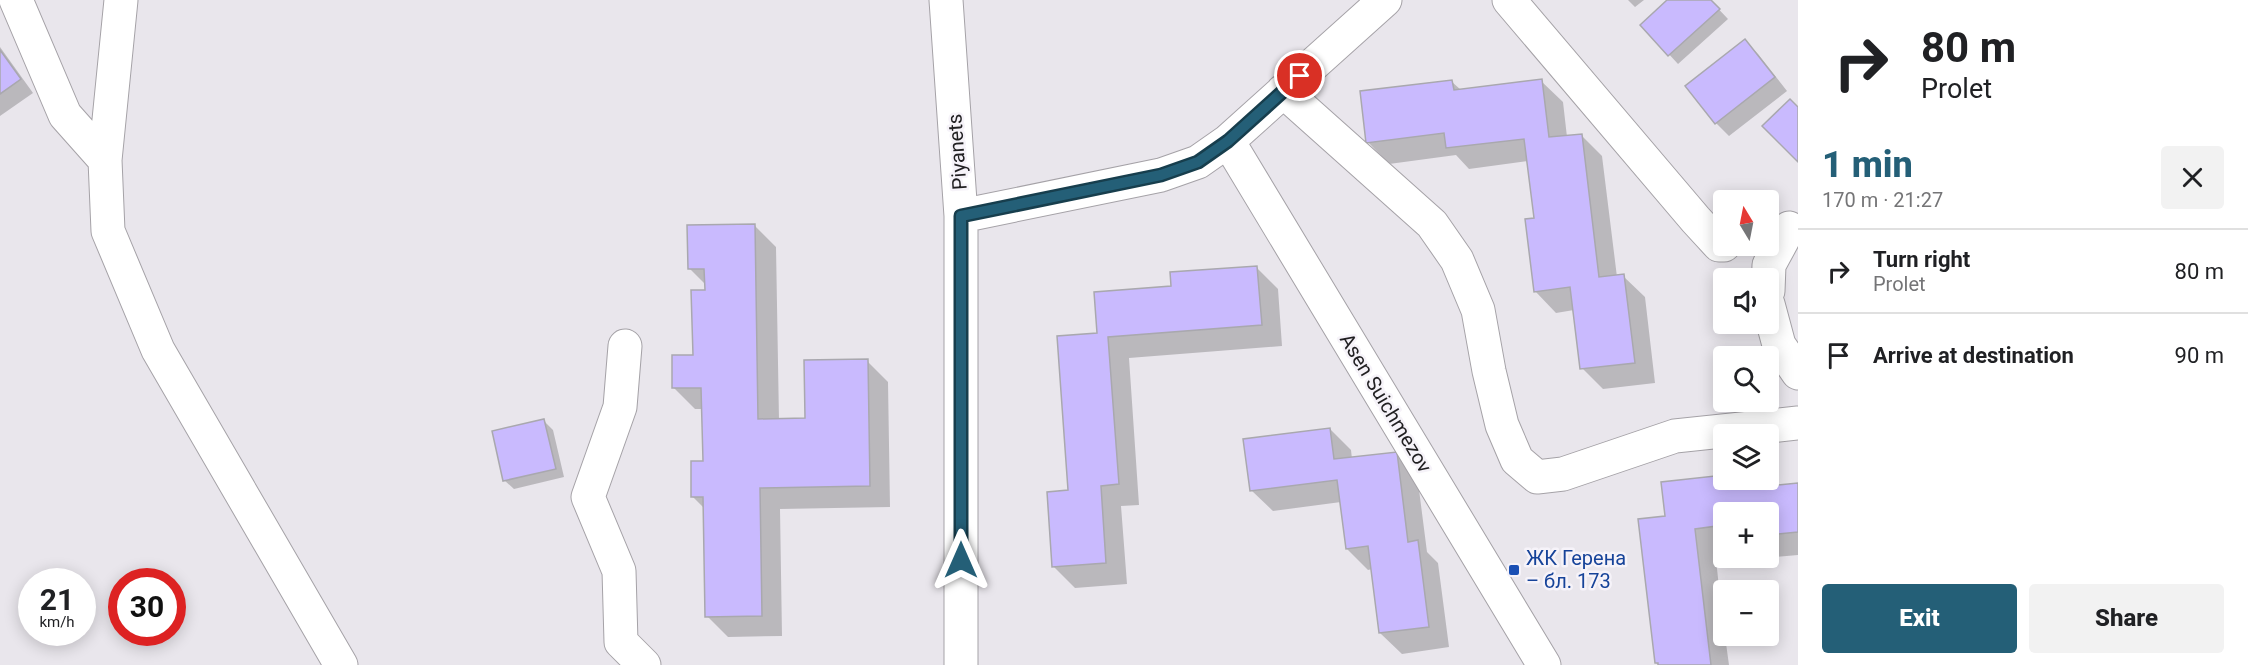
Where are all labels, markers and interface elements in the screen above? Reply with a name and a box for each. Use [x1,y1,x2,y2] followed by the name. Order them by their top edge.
[1921,23,2016,72] text: 80 m
[1822,24,1900,102] icon: right
[1274,50,1325,101] pin
[1283,59,1316,92] icon: arrive
[1921,73,1992,105] text: Prolet
[942,113,972,191] street label: Piyanets
[1822,144,1913,186] text: 1 min
[2161,146,2224,209] button: close
[1822,188,1943,212] text: 170 m · 21:27
[1713,190,1779,256] north arrow
[1713,190,1779,646] map controls
[1873,247,1970,272] text: Turn right
[1822,255,1855,288] icon: right
[2175,259,2224,284] text: 80 m
[1713,268,1779,334] button: sound
[1873,272,1926,296] text: Prolet
[1335,329,1437,477] street label: Asen Suichmezov
[1822,339,1855,372] icon: arrive
[1873,343,2074,368] text: Arrive at destination
[2175,343,2224,368] text: 90 m
[1713,346,1779,412] button: search
[1713,424,1779,490] button: layers
[1713,502,1779,568] button: +
[929,528,993,592] position arrow
[1526,546,1626,593] place label: ЖК Герена – бл. 173
[1507,563,1521,577] marker: ЖК Герена – бл. 173
[108,568,186,646] speed limit sign: 30
[1713,580,1779,646] button: −
[40,582,74,617] text: 21
[1822,584,2017,653] button: Exit
[2029,584,2224,653] button: Share
[39,613,75,631] text: km/h

